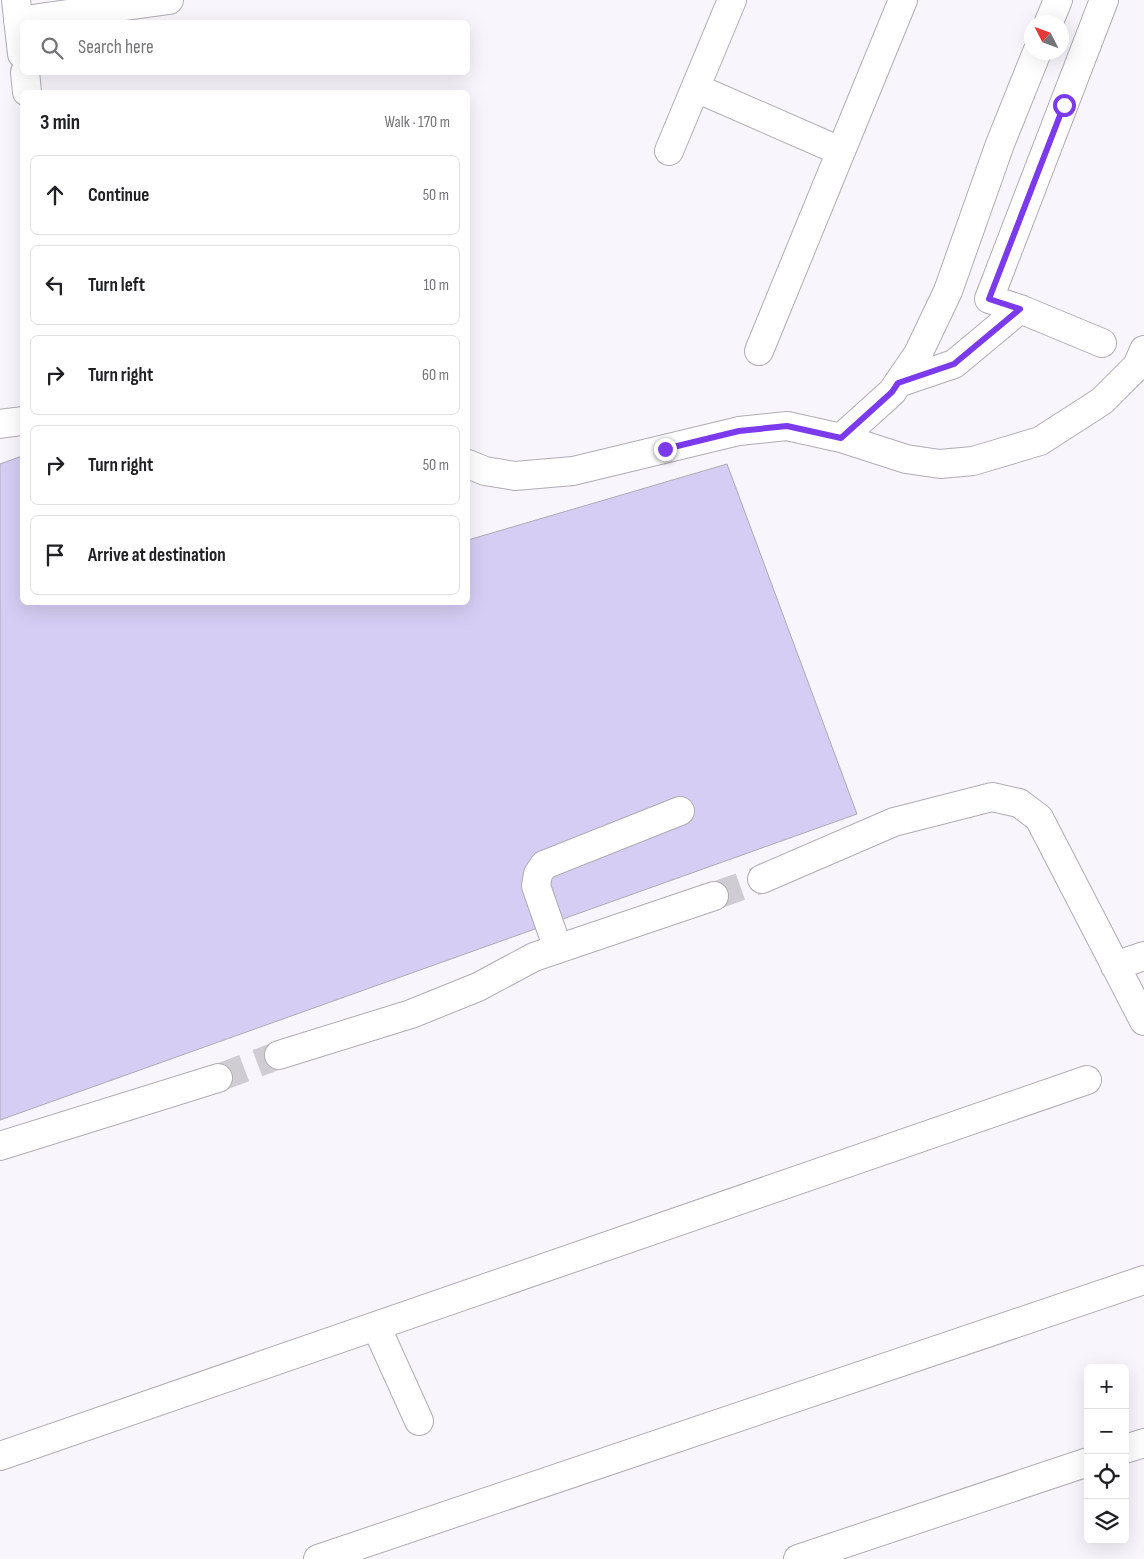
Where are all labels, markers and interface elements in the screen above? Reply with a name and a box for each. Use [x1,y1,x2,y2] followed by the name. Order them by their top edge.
[1024,15,1069,60] north arrow
[20,20,470,75] search box
[38,34,66,62] icon: search
[78,36,154,59] text: Search here
[1053,94,1076,117] route start
[40,110,80,135] text: 3 min
[385,113,450,132] text: Walk · 170 m
[41,181,69,209] icon: ahead
[88,184,149,207] text: Continue
[423,186,449,205] text: 50 m
[41,271,69,299] icon: left
[88,274,145,297] text: Turn left
[423,276,449,295] text: 10 m
[41,361,69,389] icon: right
[88,364,153,387] text: Turn right
[422,366,449,385] text: 60 m
[654,438,677,461] route end
[41,451,69,479] icon: right
[88,454,153,477] text: Turn right
[423,456,449,475] text: 50 m
[41,541,69,569] icon: arrive
[88,544,226,567] text: Arrive at destination
[1084,1364,1129,1544] map controls
[1084,1364,1129,1409] button: +
[1084,1409,1129,1454] button: −
[1084,1454,1129,1499] button: locate
[1084,1499,1129,1544] button: layers

